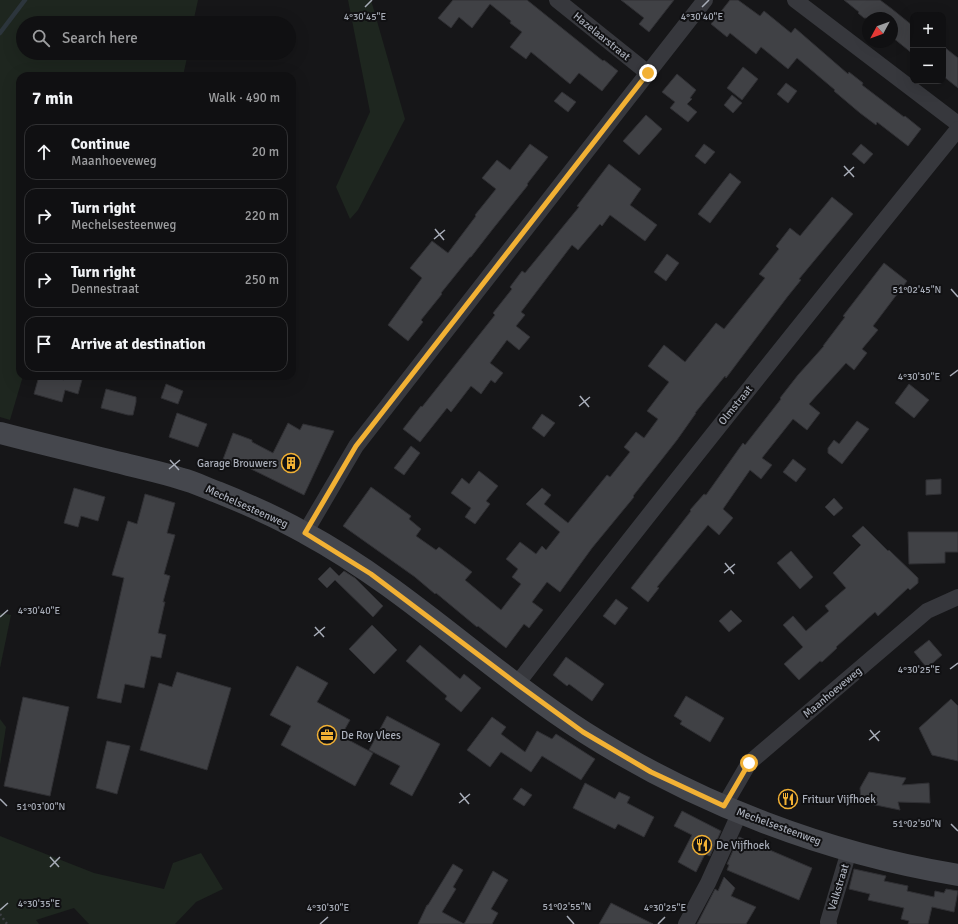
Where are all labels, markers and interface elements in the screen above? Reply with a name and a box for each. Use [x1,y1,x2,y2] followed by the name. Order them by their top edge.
[571,10,633,63] street label: Hazelaarstraat
[344,11,386,23] text: 4°30'45"E
[681,11,723,23] text: 4°30'40"E
[862,12,898,48] north arrow
[910,12,946,84] map controls
[910,12,946,48] button: +
[16,16,296,60] search box
[30,27,52,49] icon: search
[62,29,138,47] text: Search here
[910,48,946,84] button: −
[639,64,657,82] route end
[32,88,73,109] text: 7 min
[209,90,280,106] text: Walk · 490 m
[71,135,130,153] text: Continue
[33,141,55,163] icon: ahead
[252,144,279,160] text: 20 m
[71,153,157,169] text: Maanhoeveweg
[71,199,136,217] text: Turn right
[33,205,55,227] icon: right
[245,208,279,224] text: 220 m
[71,217,176,233] text: Mechelsesteenweg
[71,263,136,281] text: Turn right
[33,269,55,291] icon: right
[245,272,279,288] text: 250 m
[71,281,139,297] text: Dennestraat
[893,284,941,296] text: 51°02'45"N
[33,333,55,355] icon: arrive
[71,335,206,353] text: Arrive at destination
[898,371,940,383] text: 4°30'30"E
[716,383,755,428] street label: Olmstraat
[280,452,302,474] building icon: Garage Brouwers
[197,457,277,470] place label: Garage Brouwers
[203,482,290,531] street label: Mechelsesteenweg
[18,605,60,617] text: 4°30'40"E
[800,664,864,721] street label: Maanhoeveweg
[898,664,940,676] text: 4°30'25"E
[316,724,338,746] office icon: De Roy Vlees
[341,729,401,742] place label: De Roy Vlees
[740,754,758,772] route start
[777,788,799,810] restaurant icon: Frituur Vijfhoek
[802,793,876,806] place label: Frituur Vijfhoek
[17,801,65,813] text: 51°03'00"N
[735,805,823,848] street label: Mechelsesteenweg
[893,818,941,830] text: 51°02'50"N
[691,834,713,856] restaurant icon: De Vijfhoek
[716,839,770,852] place label: De Vijfhoek
[825,862,852,912] street label: Valkstraat
[18,898,60,910] text: 4°30'35"E
[543,901,591,913] text: 51°02'55"N
[307,902,349,914] text: 4°30'30"E
[644,902,686,914] text: 4°30'25"E

